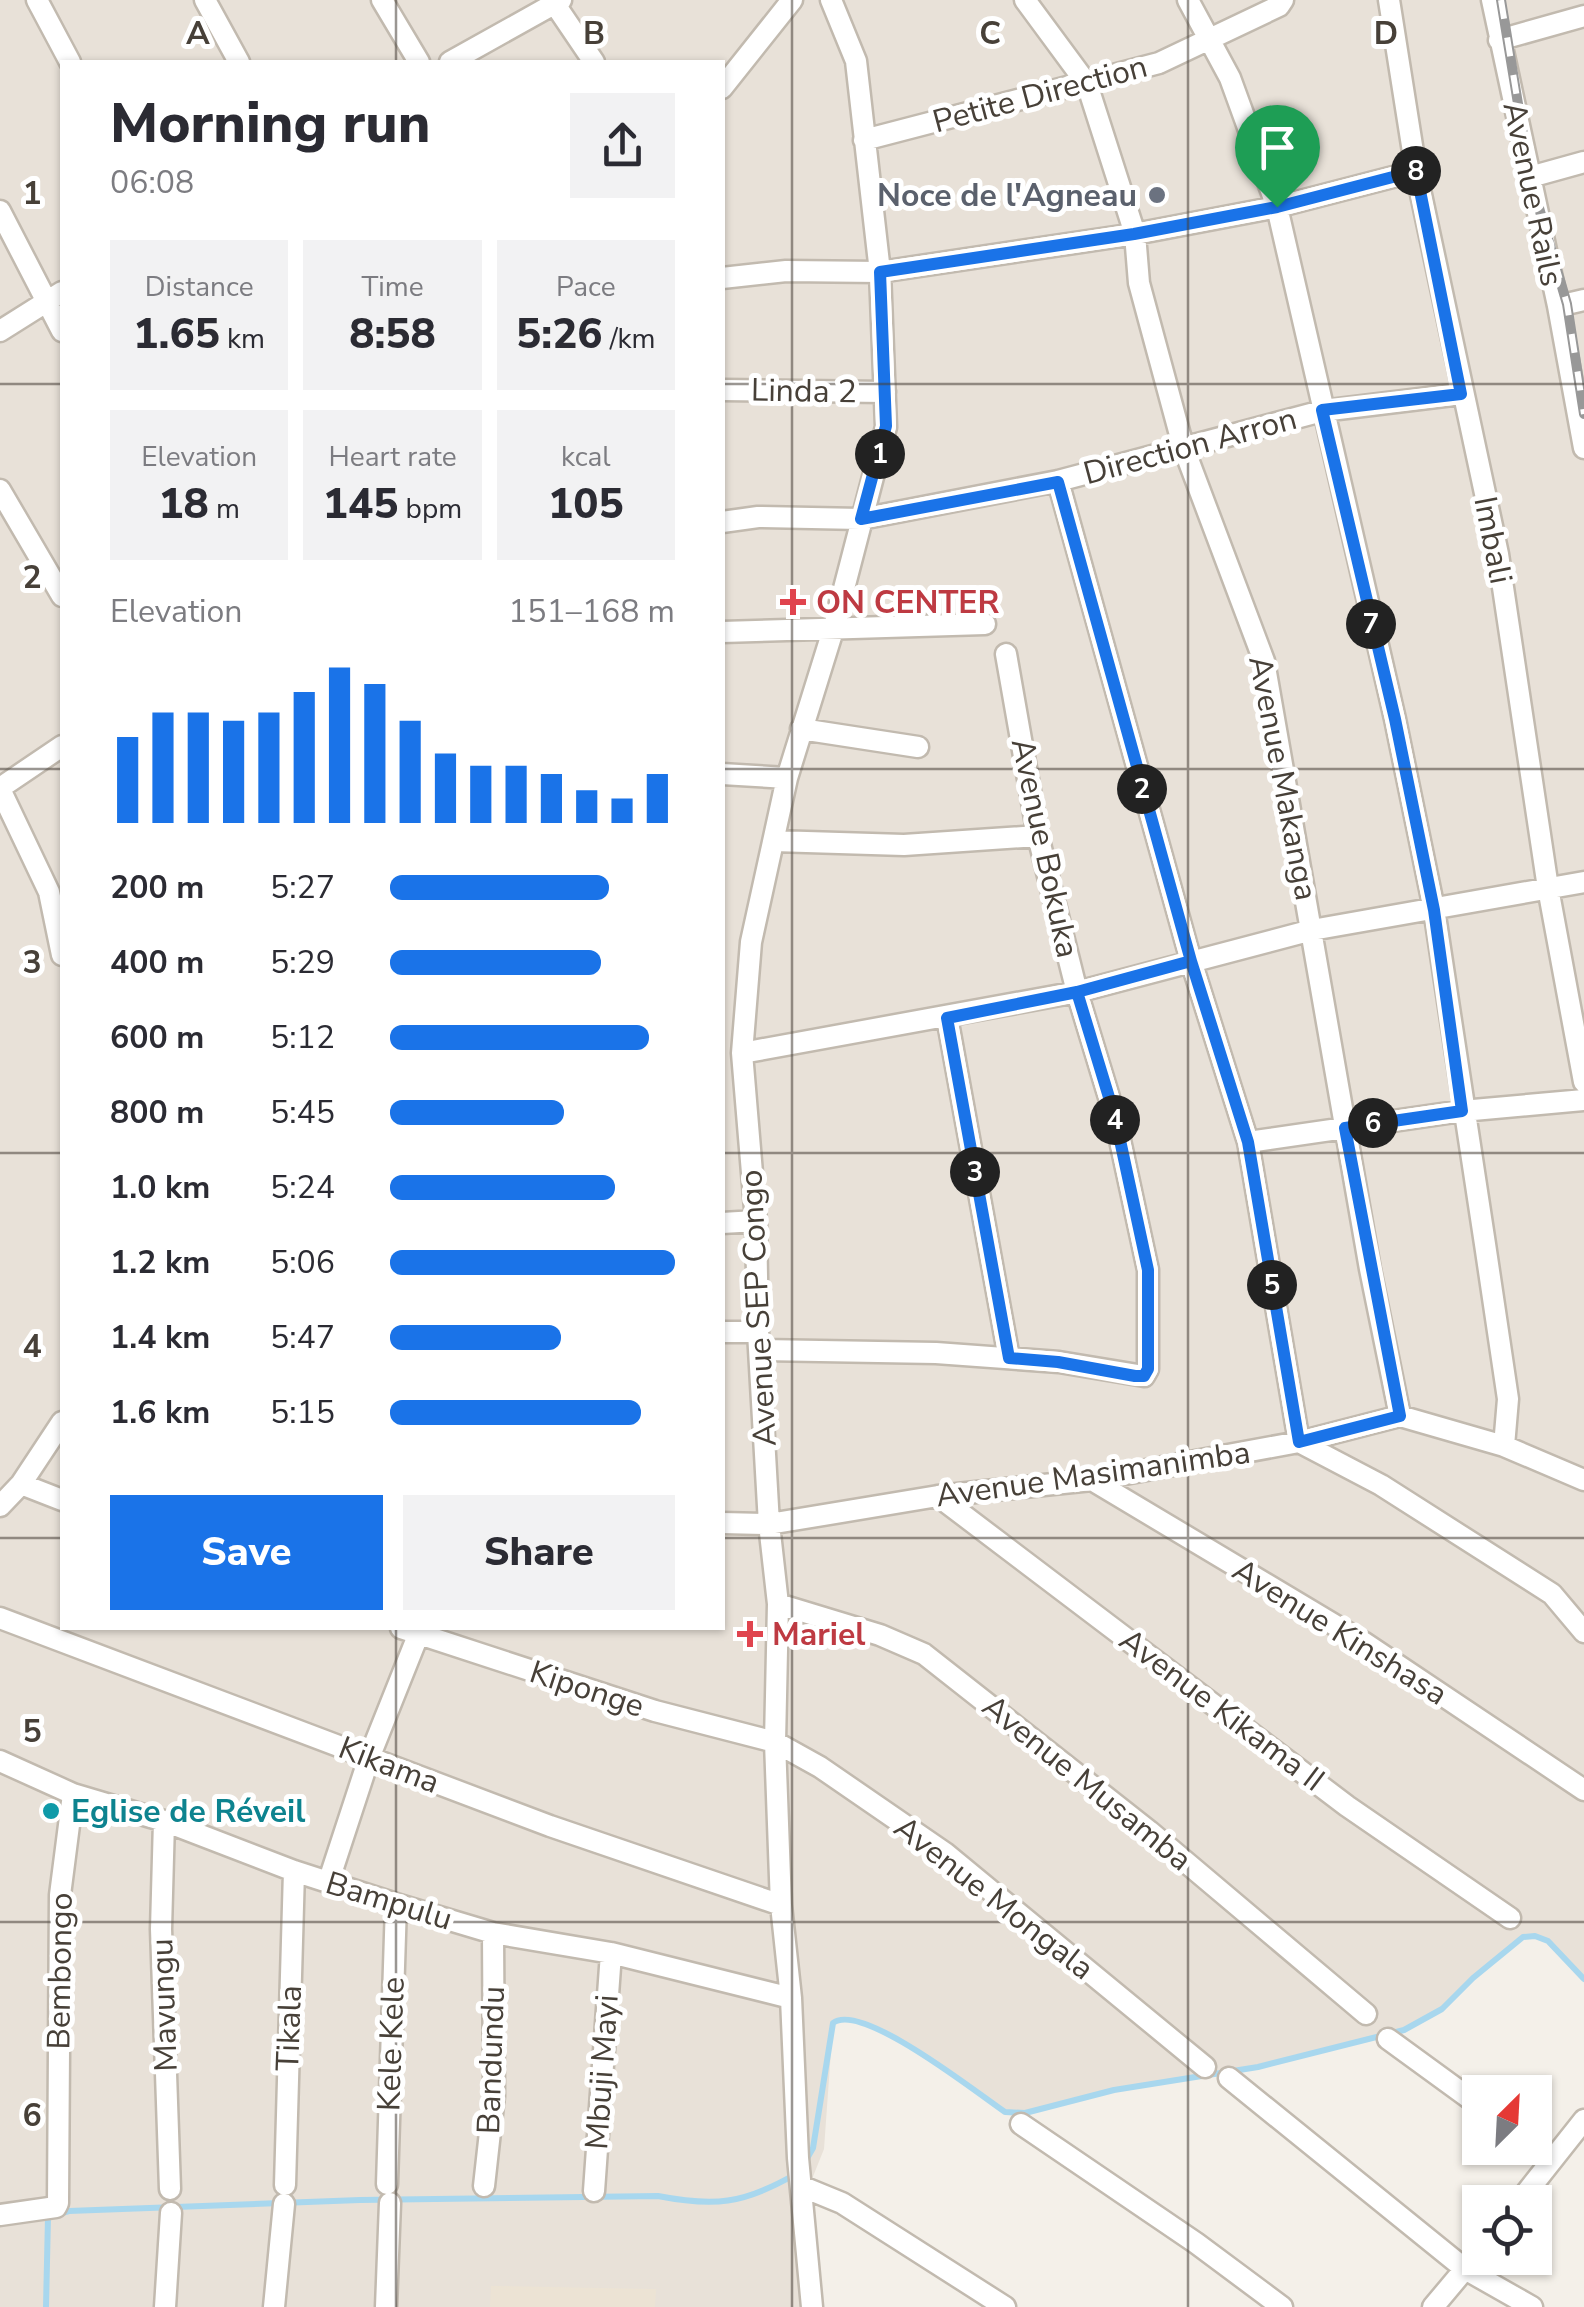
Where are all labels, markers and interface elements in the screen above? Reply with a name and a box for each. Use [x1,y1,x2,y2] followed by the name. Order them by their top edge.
[186,12,210,55] text: A
[583,12,605,55] text: B
[979,12,1001,55] text: C
[1374,12,1398,55] text: D
[928,45,1152,143] street label: Petite Direction
[110,86,430,161] text: Morning run
[570,93,675,198] button: share
[1492,98,1574,290] street label: Avenue Rails
[1235,105,1320,208] pin
[1250,120,1305,175] icon: arrive
[1391,146,1441,196] pin: 8
[1408,152,1424,190] text: 8
[110,161,194,204] text: 06:08
[22,172,42,215] text: 1
[877,174,1137,217] place label: Noce de l'Agneau
[1146,184,1168,206] marker: Noce de l'Agneau
[145,268,254,306] text: Distance
[361,268,424,306] text: Time
[556,268,616,306] text: Pace
[133,306,220,363] text: 1.65
[349,306,436,363] text: 8:58
[516,306,603,363] text: 5:26
[220,320,265,358] text: km
[603,320,656,358] text: /km
[751,369,857,413] street label: Linda 2
[1079,397,1301,495] street label: Direction Arron
[855,429,905,479] pin: 1
[872,435,888,473] text: 1
[141,438,257,476] text: Elevation
[328,438,457,476] text: Heart rate
[561,438,611,476] text: kcal
[158,476,209,533] text: 18
[323,476,398,533] text: 145
[548,476,624,533] text: 105
[209,490,240,528] text: m
[398,490,462,528] text: bpm
[1463,493,1523,587] street label: Imbali
[22,556,42,599] text: 2
[816,581,999,624] place label: ON CENTER
[780,589,806,615] marker: ON CENTER
[110,590,243,633] text: Elevation
[508,590,675,633] text: 151–168 m
[1346,599,1396,649] pin: 7
[1363,605,1379,643] text: 7
[1238,652,1328,904] street label: Avenue Makanga
[1001,734,1089,962] street label: Avenue Bokuka
[1117,764,1167,814] pin: 2
[1134,770,1150,808] text: 2
[110,866,204,909] text: 200 m
[270,866,335,909] text: 5:27
[22,941,42,984] text: 3
[110,941,204,984] text: 400 m
[270,941,335,984] text: 5:29
[110,1016,204,1059] text: 600 m
[270,1016,335,1059] text: 5:12
[110,1091,204,1134] text: 800 m
[270,1091,335,1134] text: 5:45
[1090,1095,1140,1145] pin: 4
[1348,1098,1398,1148] pin: 6
[1107,1101,1123,1139] text: 4
[1365,1104,1381,1142] text: 6
[950,1147,1000,1197] pin: 3
[967,1153,983,1191] text: 3
[110,1166,210,1209] text: 1.0 km
[270,1166,335,1209] text: 5:24
[729,1169,787,1447] street label: Avenue SEP Congo
[110,1241,210,1284] text: 1.2 km
[270,1241,335,1284] text: 5:06
[1247,1260,1297,1310] pin: 5
[1264,1266,1280,1304] text: 5
[110,1316,210,1359] text: 1.4 km
[270,1316,335,1359] text: 5:47
[22,1325,42,1368] text: 4
[110,1391,210,1434] text: 1.6 km
[270,1391,335,1434] text: 5:15
[933,1431,1253,1517] street label: Avenue Masimanimba
[110,1495,383,1610] button: Save
[403,1495,675,1610] button: Share
[1224,1549,1456,1715] street label: Avenue Kinshasa
[772,1613,866,1656] place label: Mariel
[1111,1619,1333,1801] street label: Avenue Kikama II
[737,1621,763,1647] marker: Mariel
[524,1650,650,1728] street label: Kiponge
[973,1685,1201,1881] street label: Avenue Musamba
[22,1710,42,1753] text: 5
[332,1726,446,1804] street label: Kikama
[71,1790,305,1833] place label: Eglise de Réveil
[40,1800,62,1822] marker: Eglise de Réveil
[885,1806,1103,1990] street label: Avenue Mongala
[321,1861,457,1941] street label: Bampulu
[37,1892,83,2050] street label: Bembongo
[140,1938,188,2072] street label: Mavungu
[367,1976,415,2112] street label: Kele Kele
[266,1984,312,2072] street label: Tikala
[467,1985,515,2135] street label: Bandundu
[575,1993,629,2151] street label: Mbuji Mayi
[1462,2075,1552,2165] north arrow
[1462,2075,1552,2275] map controls
[22,2094,42,2137] text: 6
[1462,2185,1552,2275] button: locate

